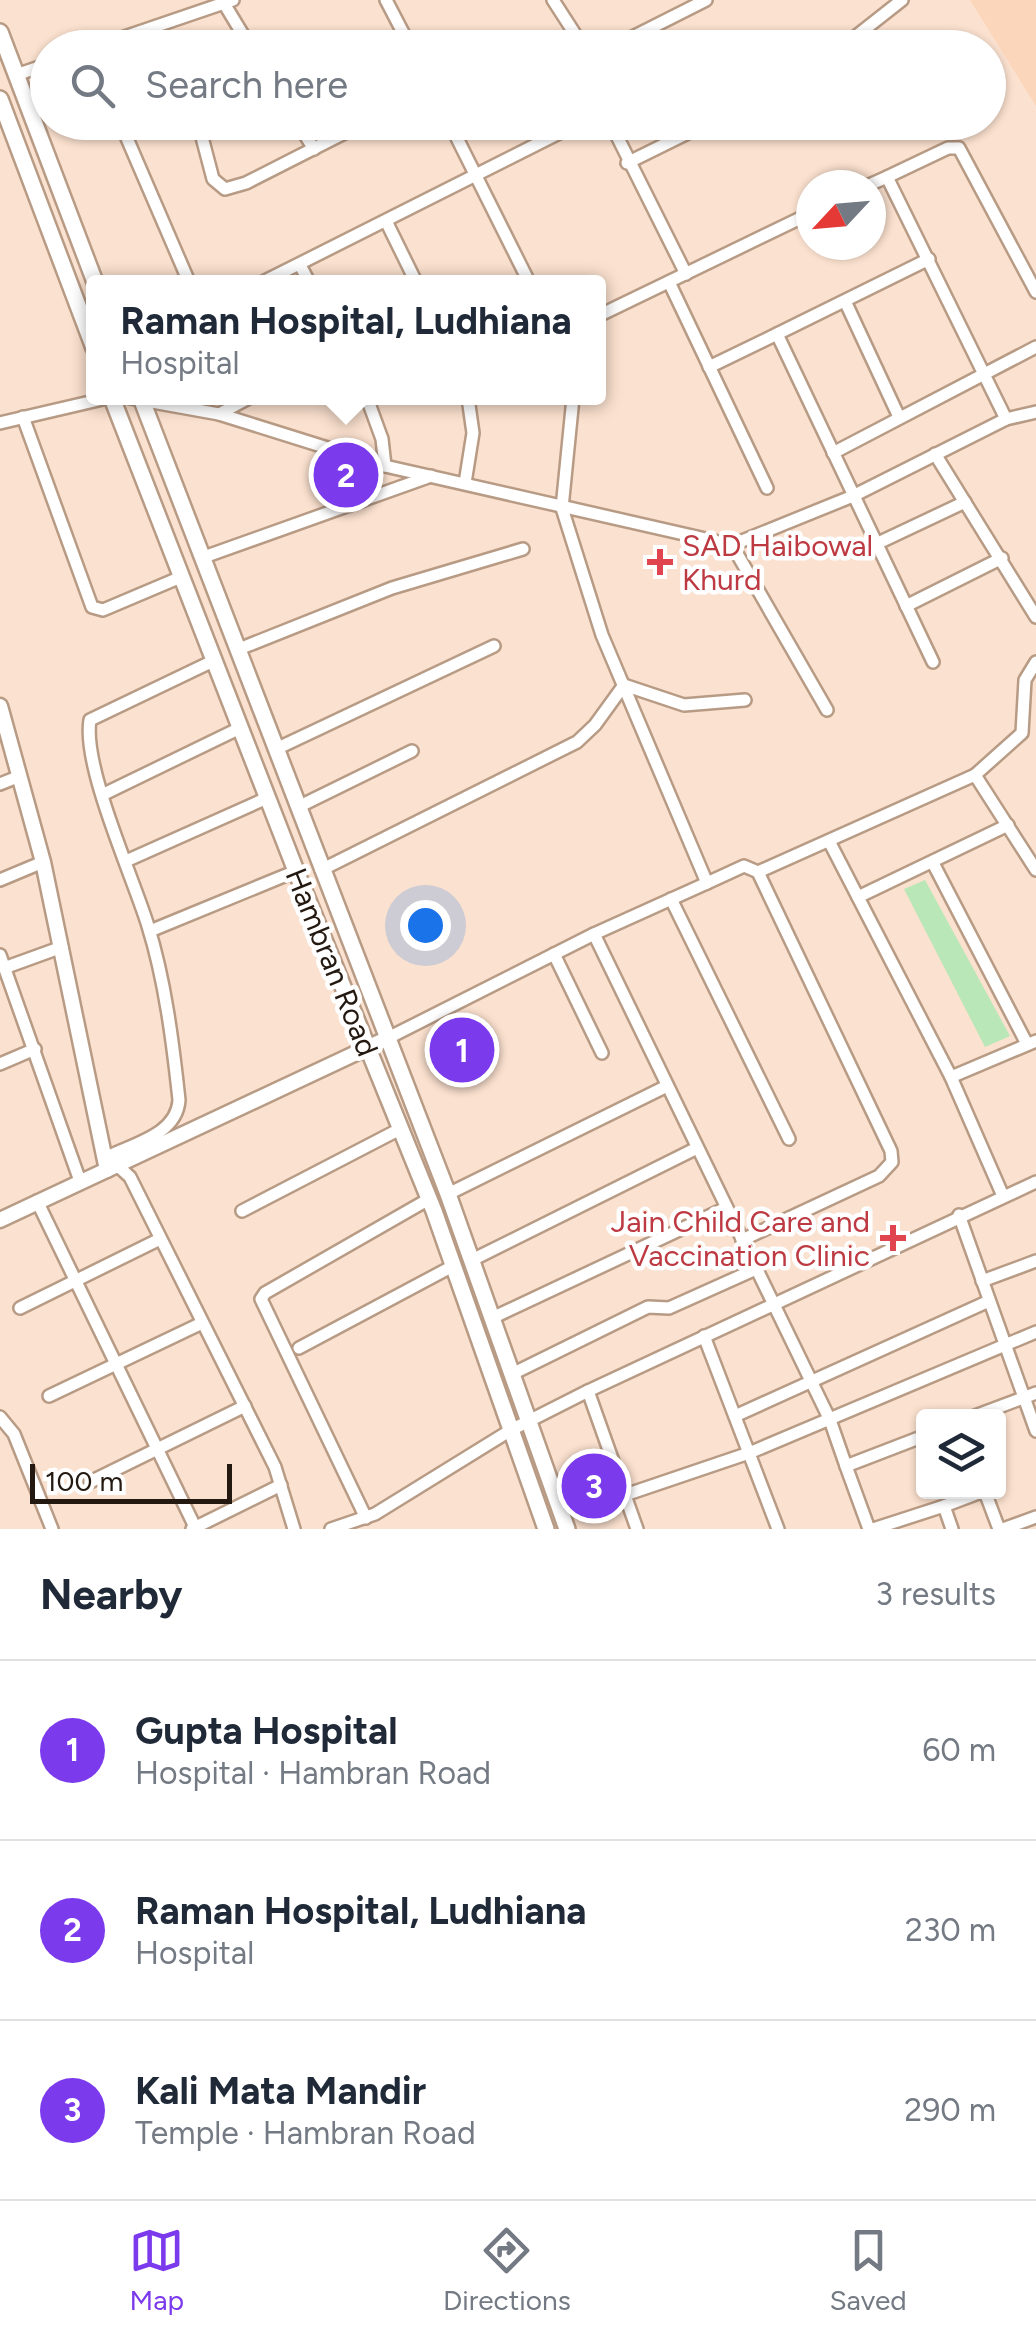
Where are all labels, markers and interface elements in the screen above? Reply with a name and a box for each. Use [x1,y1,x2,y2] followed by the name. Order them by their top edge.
[30,30,1006,140] search box
[65,58,120,113] icon: search
[145,62,348,108] text: Search here
[796,170,886,260] north arrow
[86,275,606,405] popup
[120,298,572,344] text: Raman Hospital, Ludhiana
[120,344,239,382] text: Hospital
[314,438,378,512] pin: 2
[682,527,873,598] place label: SAD Haibowal Khurd
[647,549,673,575] marker: SAD Haibowal Khurd
[277,863,387,1061] street label: Hambran Road
[400,900,451,951] your location
[430,1012,494,1088] pin: 1
[611,1203,870,1274] place label: Jain Child Care and Vaccination Clinic
[880,1225,906,1251] marker: Jain Child Care and Vaccination Clinic
[916,1409,1006,1499] map controls
[916,1409,1006,1499] button: layers
[562,1448,626,1524] pin: 3
[30,1459,232,1504] scale bar
[45,1464,123,1498] text: 100 m
[40,1569,182,1620] text: Nearby
[876,1575,996,1613] text: 3 results
[135,1708,398,1754] text: Gupta Hospital
[66,1731,79,1769] text: 1
[922,1731,996,1769] text: 60 m
[135,1754,491,1792] text: Hospital · Hambran Road
[135,1888,587,1934] text: Raman Hospital, Ludhiana
[63,1911,82,1949] text: 2
[905,1911,996,1949] text: 230 m
[135,1934,254,1972] text: Hospital
[135,2068,426,2114] text: Kali Mata Mandir
[64,2091,81,2129] text: 3
[904,2091,996,2129] text: 290 m
[135,2114,476,2152] text: Temple · Hambran Road
[129,2223,184,2317] tab: Map
[443,2223,571,2317] tab: Directions
[829,2223,907,2317] tab: Saved

